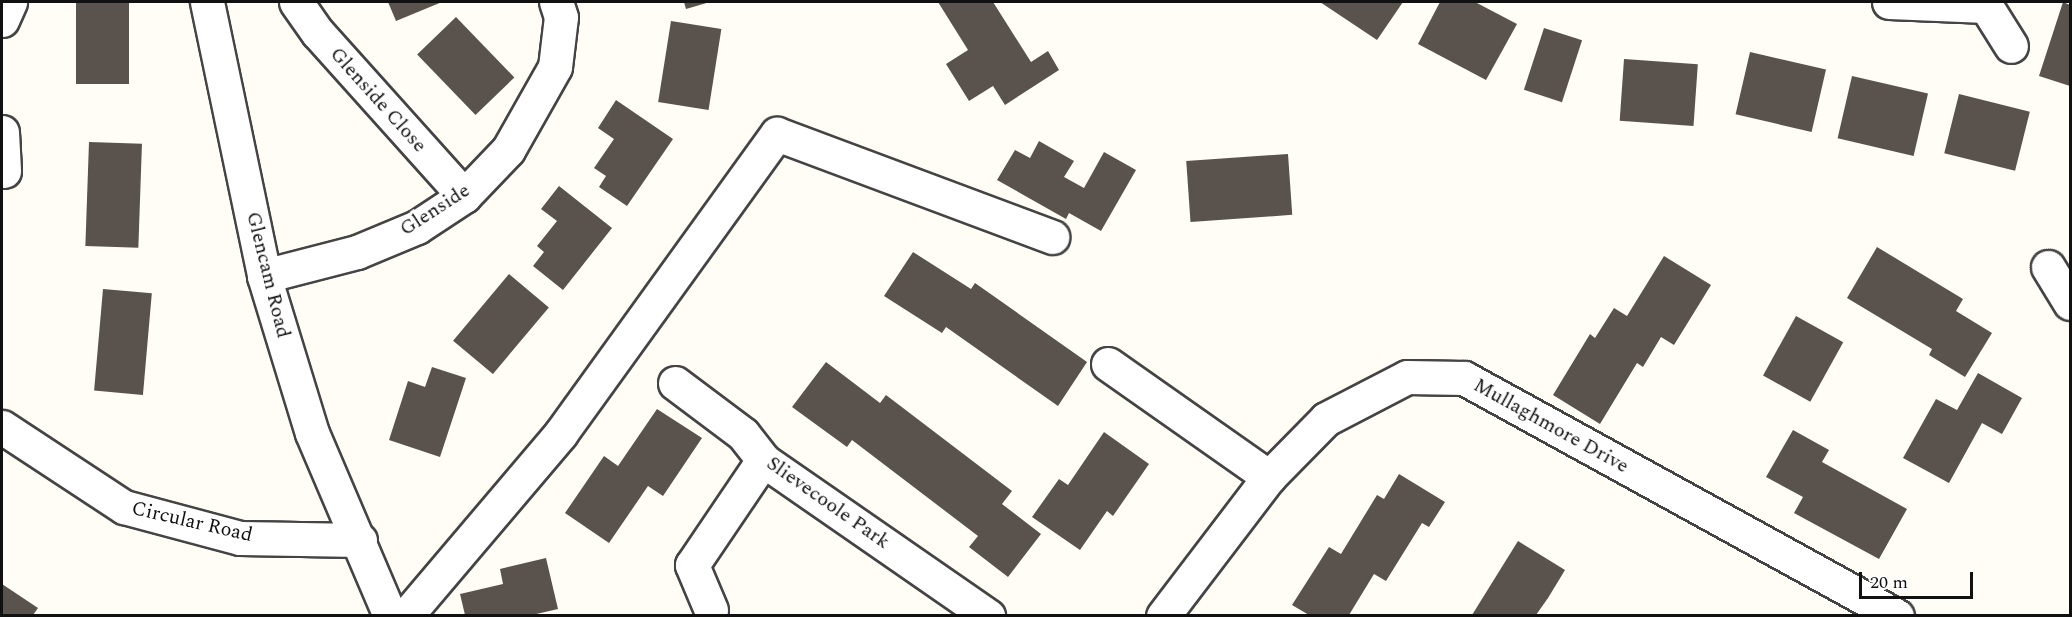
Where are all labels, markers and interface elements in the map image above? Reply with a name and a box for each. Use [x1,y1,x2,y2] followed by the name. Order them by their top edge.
[325,43,431,157] street label: Glenside Close
[396,179,474,241] street label: Glenside
[241,209,295,341] street label: Glencam Road
[1469,373,1633,479] street label: Mullaghmore Drive
[762,452,894,554] street label: Slievecoole Park
[129,496,255,548] street label: Circular Road
[1862,560,1976,598] scale bar
[1870,569,1908,596] text: 20 m

